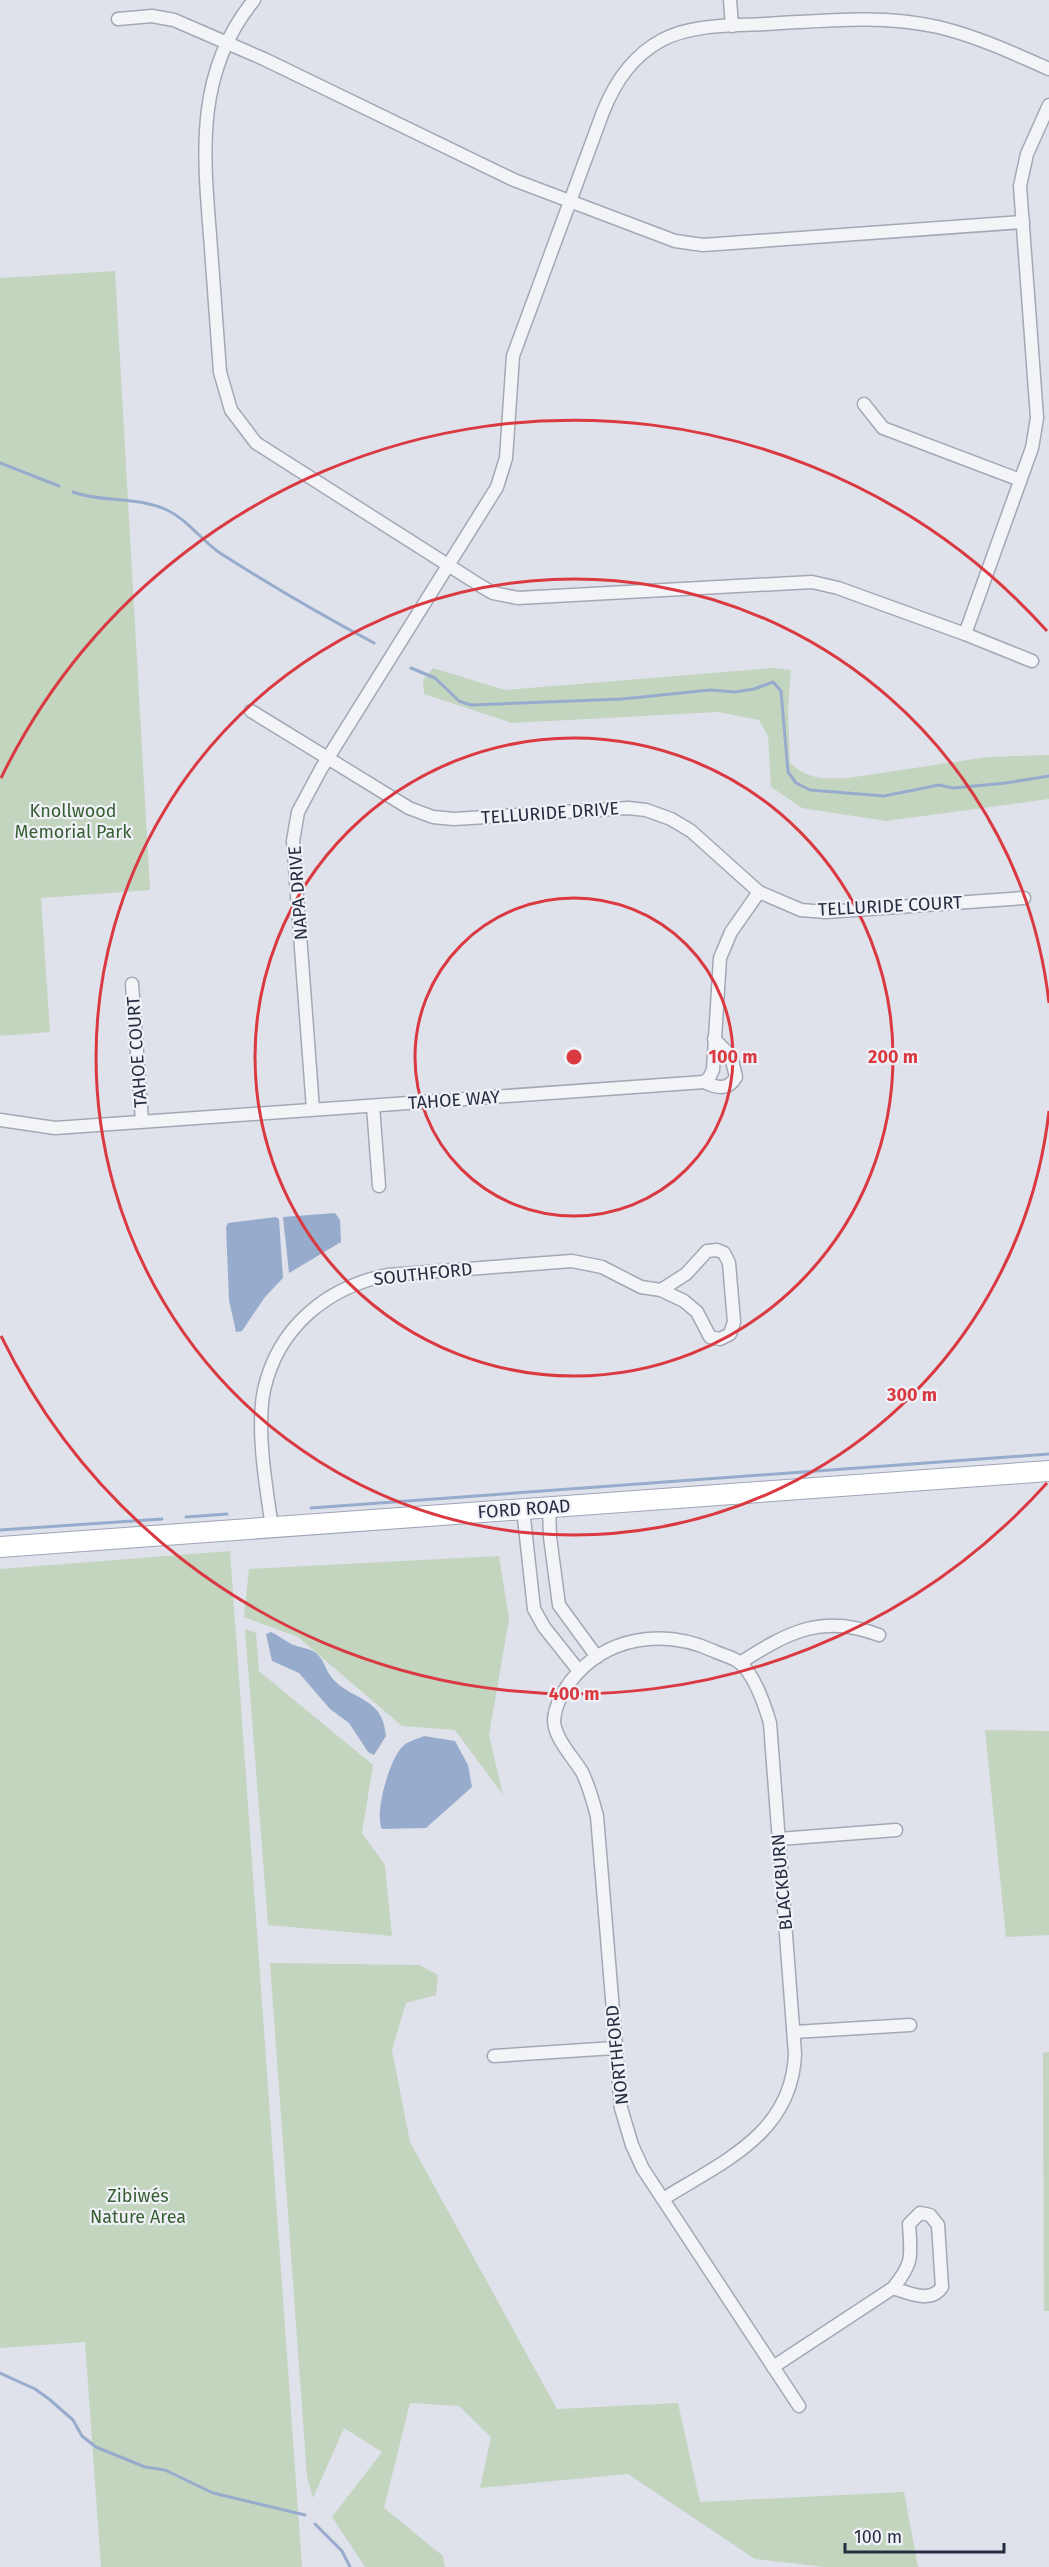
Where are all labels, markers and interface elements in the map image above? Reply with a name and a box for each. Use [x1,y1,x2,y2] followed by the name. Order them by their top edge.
[480,797,620,829] street label: TELLURIDE DRIVE
[15,800,132,843] park label: Knollwood Memorial Park
[284,845,312,941] street label: NAPA DRIVE
[817,891,963,921] street label: TELLURIDE COURT
[122,995,152,1109] street label: TAHOE COURT
[709,1046,757,1068] text: 100 m
[868,1046,918,1068] text: 200 m
[564,1047,584,1067] centre of rings
[407,1086,501,1114] street label: TAHOE WAY
[373,1258,473,1290] street label: SOUTHFORD
[886,1384,937,1406] text: 300 m
[477,1495,571,1523] street label: FORD ROAD
[549,1683,599,1705] text: 400 m
[767,1833,797,1931] street label: BLACKBURN
[601,2004,633,2106] street label: NORTHFORD
[90,2185,186,2228] park label: Zibiwés Nature Area
[845,2516,1004,2554] scale bar
[854,2526,902,2548] text: 100 m

